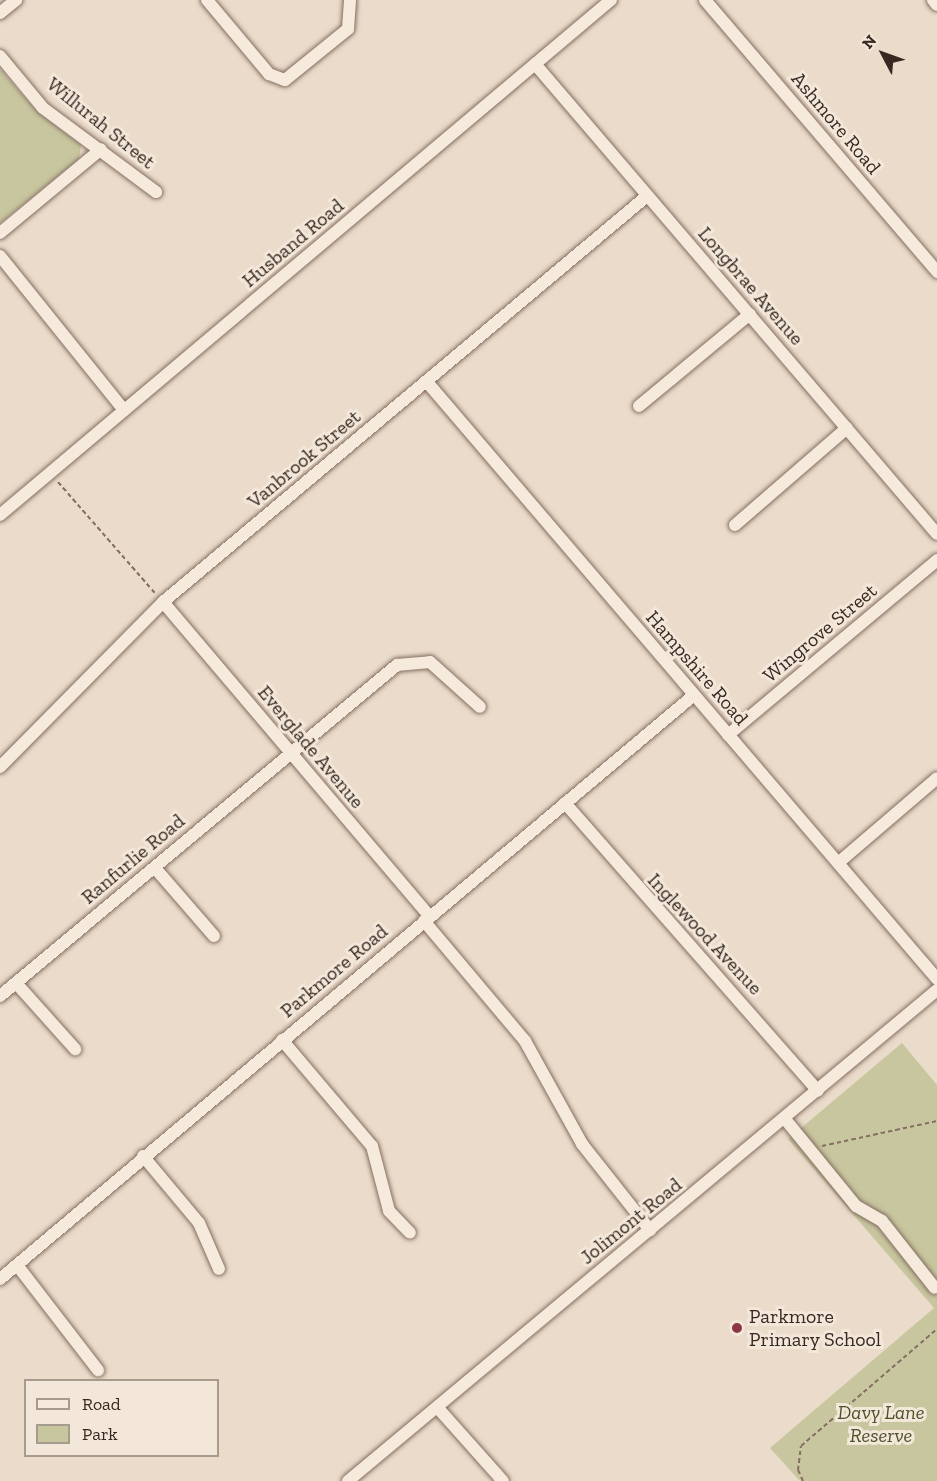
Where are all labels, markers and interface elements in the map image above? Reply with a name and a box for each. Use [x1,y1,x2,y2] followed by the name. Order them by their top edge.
[853,24,913,84] north arrow
[858,31,880,53] text: N
[786,67,886,179] street label: Ashmore Road
[42,72,160,174] street label: Willurah Street
[237,194,349,292] street label: Husband Road
[693,222,809,350] street label: Longbrae Avenue
[243,405,365,513] street label: Vanbrook Street
[758,578,882,688] street label: Wingrove Street
[641,606,753,730] street label: Hampshire Road
[252,680,370,814] street label: Everglade Avenue
[77,809,189,909] street label: Ranfurlie Road
[642,868,768,1000] street label: Inglewood Avenue
[276,919,392,1023] street label: Parkmore Road
[575,1173,687,1269] street label: Jolimont Road
[749,1304,881,1351] place label: Parkmore Primary School
[730,1321,744,1335] marker: Parkmore Primary School
[24,1379,219,1457] legend
[82,1393,121,1415] text: Road
[838,1401,924,1448] park label: Davy Lane Reserve
[82,1423,118,1445] text: Park

